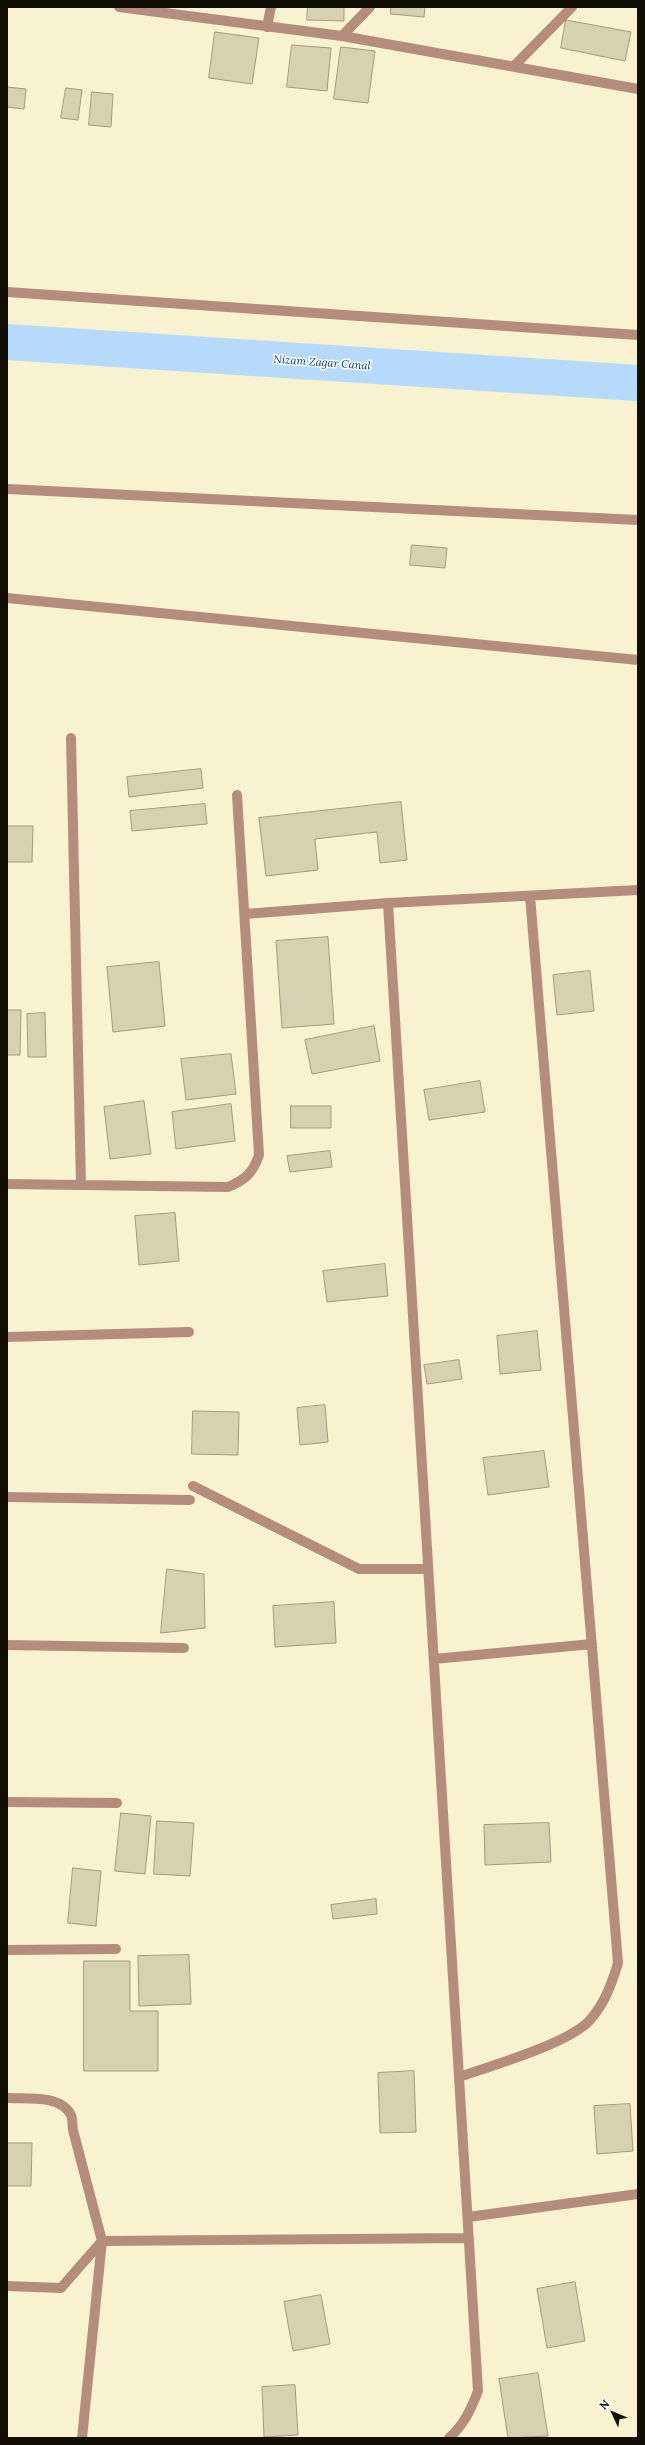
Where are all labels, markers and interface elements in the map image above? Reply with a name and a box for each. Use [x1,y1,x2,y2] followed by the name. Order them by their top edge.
[273,353,371,373] water label: Nizam Zagar Canal
[593,2393,633,2433] north arrow
[596,2397,612,2413] text: N

